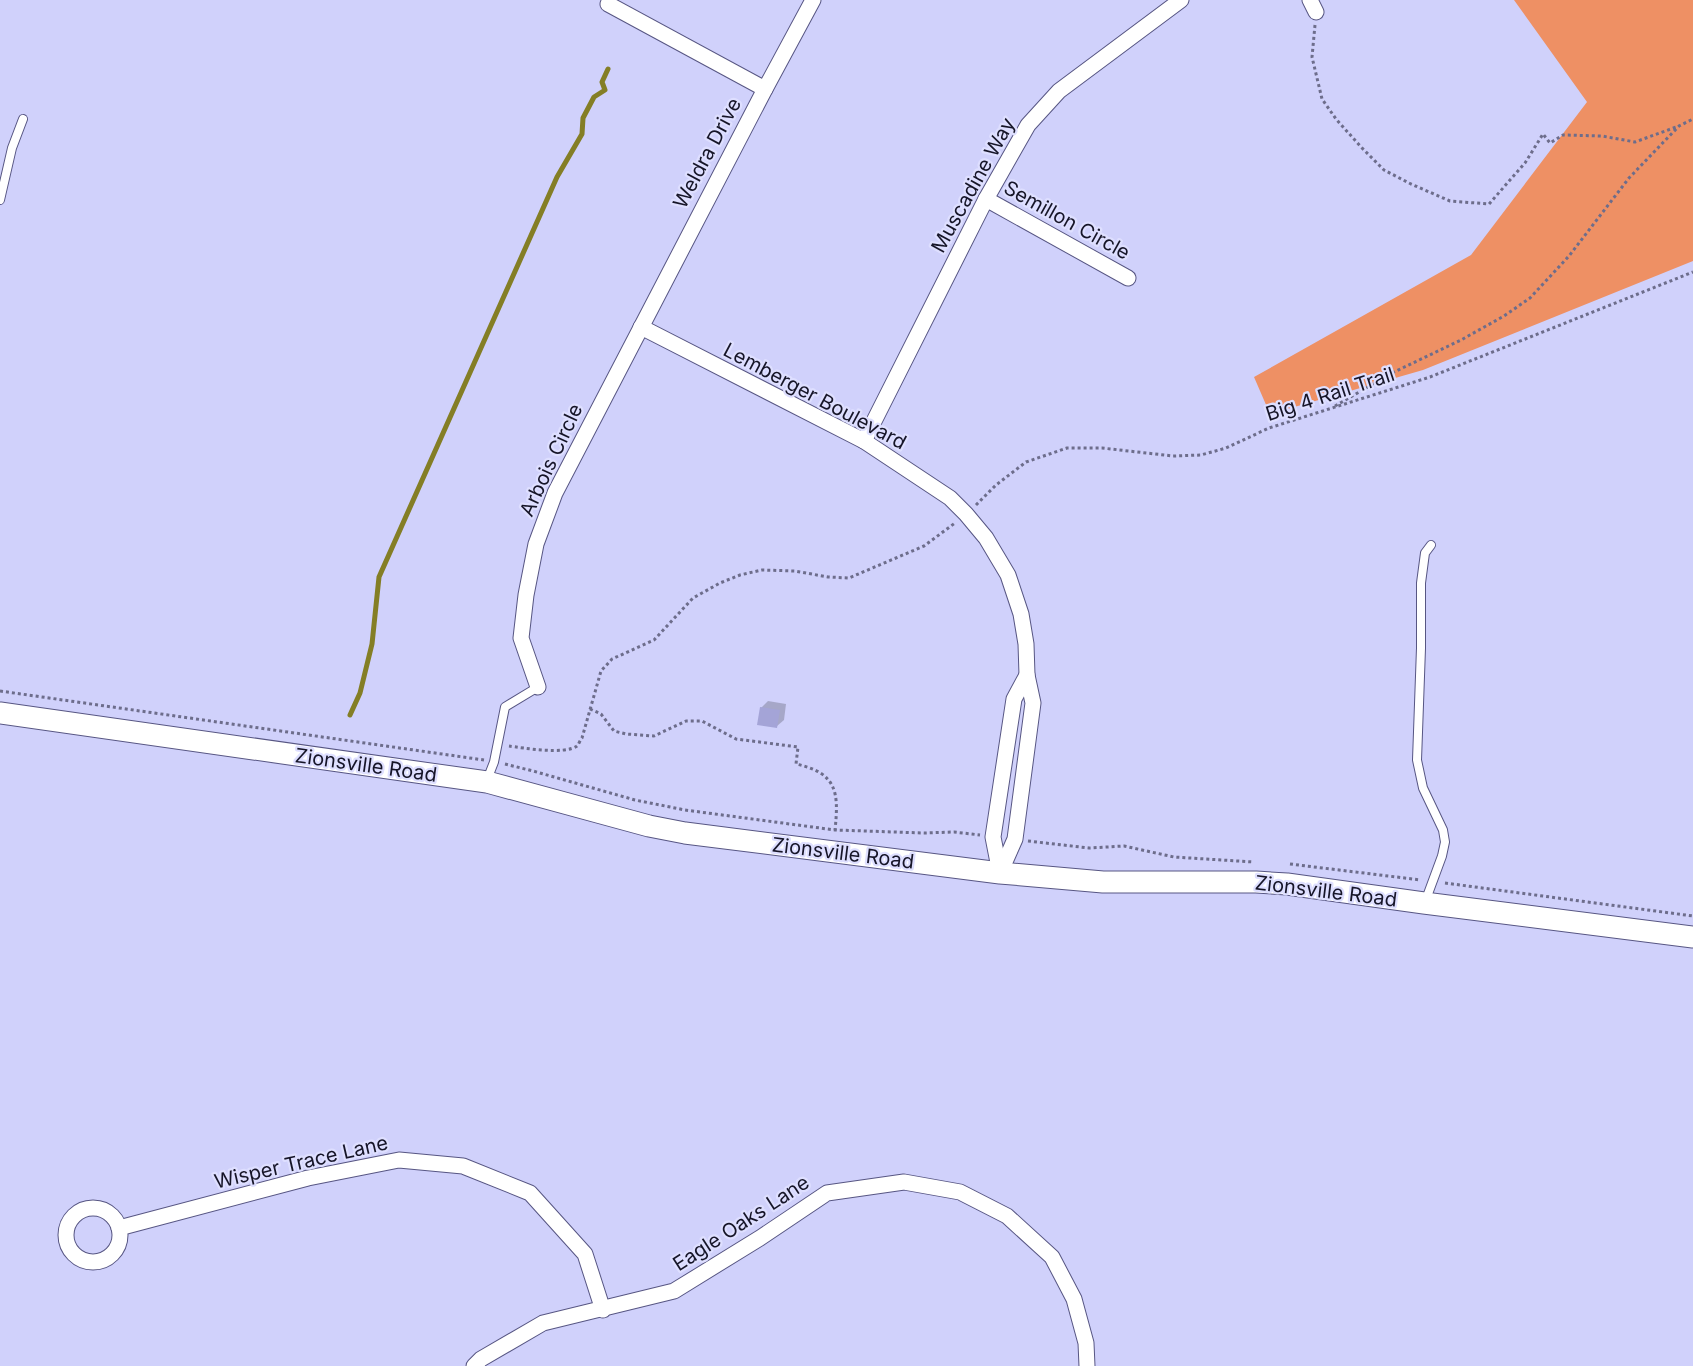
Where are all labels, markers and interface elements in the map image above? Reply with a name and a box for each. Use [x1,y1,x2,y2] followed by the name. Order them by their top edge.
[668,94,746,212] street label: Weldra Drive
[926,113,1020,257] street label: Muscadine Way
[1000,175,1134,265] street label: Semillon Circle
[720,338,910,454] street label: Lemberger Boulevard
[1263,362,1397,426] street label: Big 4 Rail Trail
[514,400,588,520] street label: Arbois Circle
[293,743,439,787] street label: Zionsville Road
[771,832,915,874] street label: Zionsville Road
[1254,870,1398,912] street label: Zionsville Road
[212,1130,390,1194] street label: Wisper Trace Lane
[668,1170,814,1276] street label: Eagle Oaks Lane

